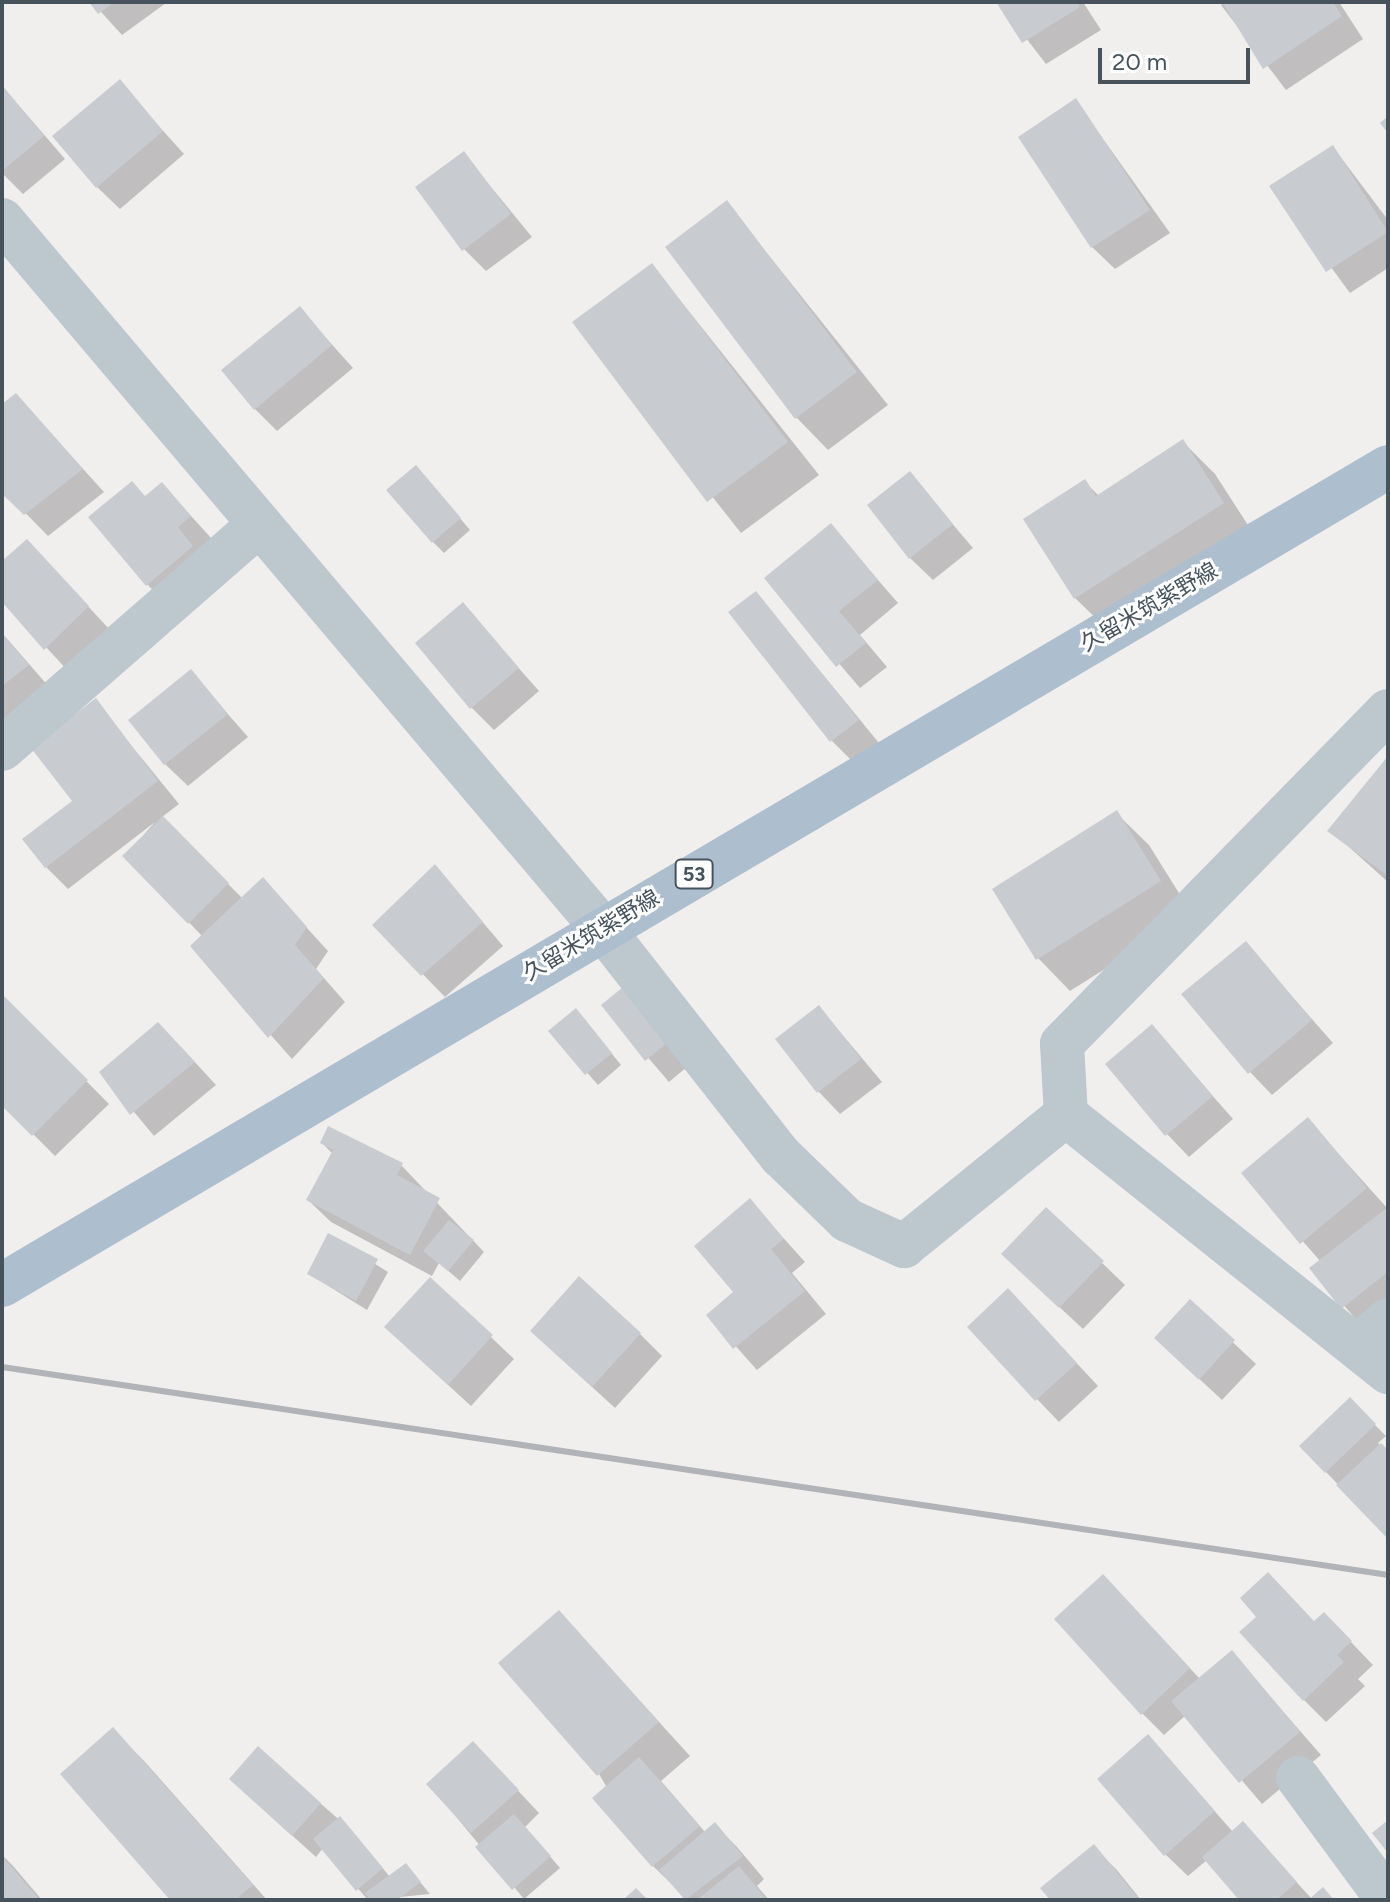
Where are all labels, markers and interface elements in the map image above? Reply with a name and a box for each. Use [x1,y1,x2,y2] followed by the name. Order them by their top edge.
[1102,32,1254,82] scale bar
[1112,47,1167,76] text: 20 m
[1076,557,1222,657] street label: 久留米筑紫野線
[674,858,714,890] road number: 53
[518,884,664,986] street label: 久留米筑紫野線

